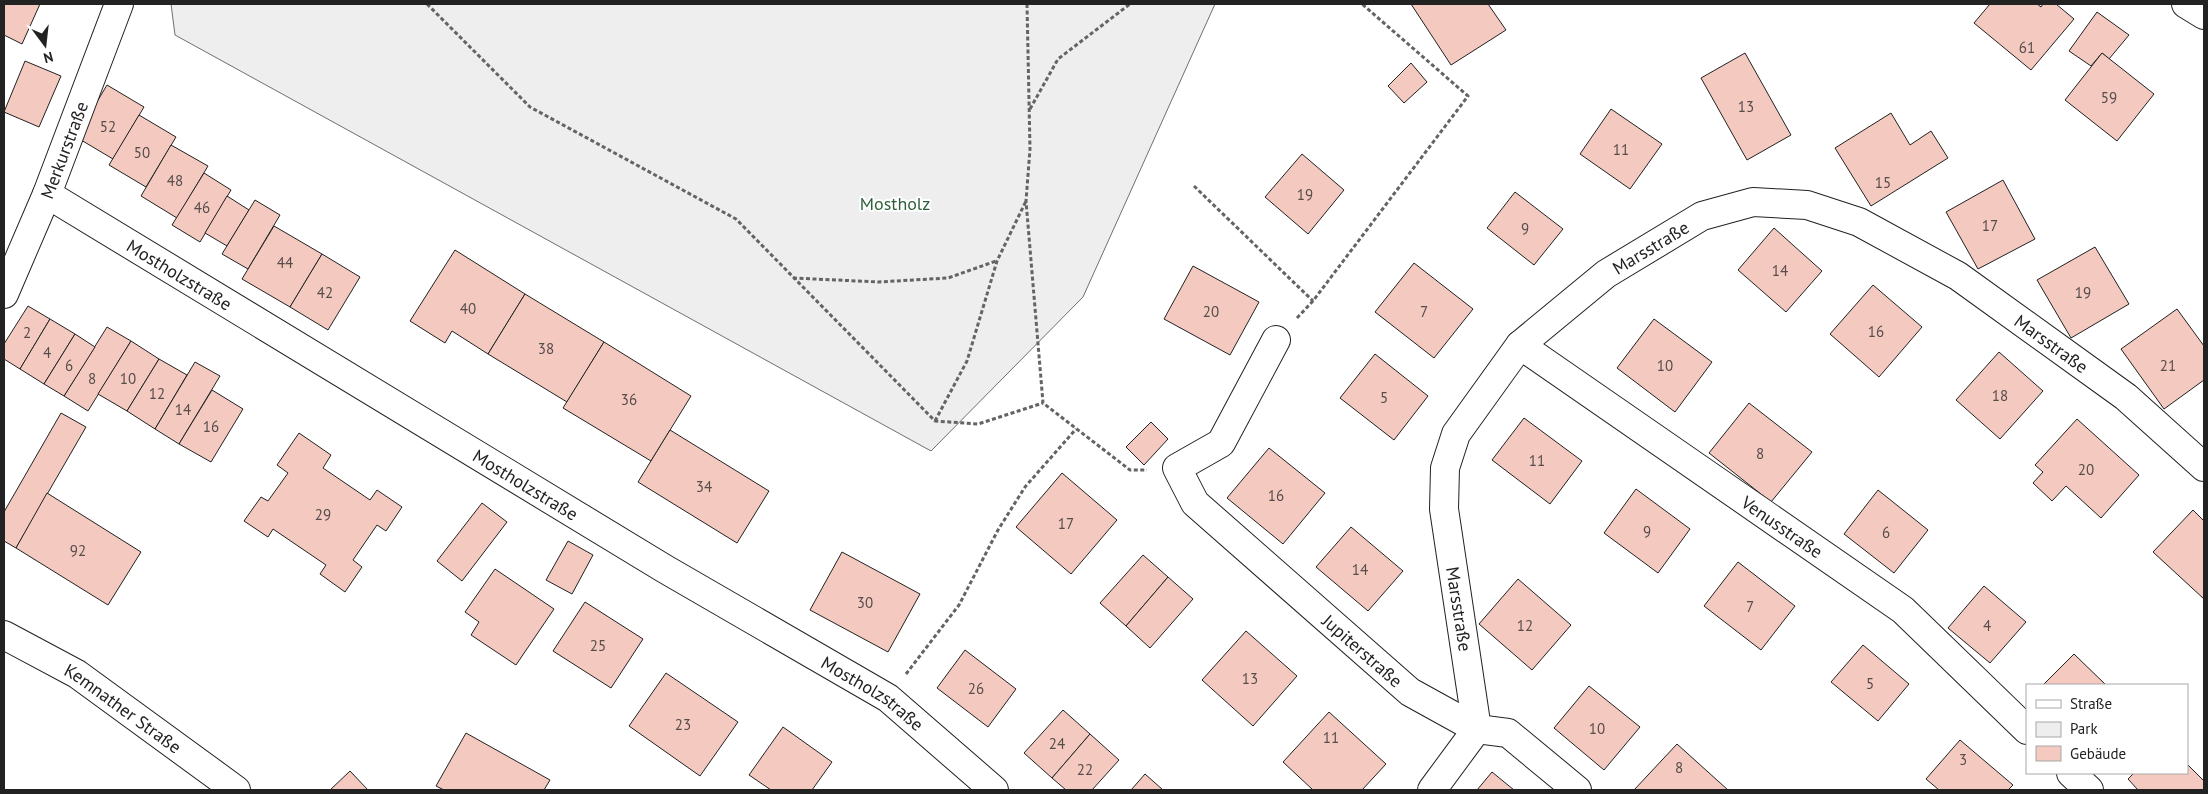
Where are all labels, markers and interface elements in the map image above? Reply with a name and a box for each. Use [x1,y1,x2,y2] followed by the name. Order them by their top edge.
[20,20,70,70] north arrow
[2019,38,2035,57] house number: 61
[42,48,55,67] text: N
[2101,88,2117,107] house number: 59
[1738,97,1754,116] house number: 13
[35,98,93,202] street label: Merkurstraße
[100,117,116,136] house number: 52
[1613,140,1629,159] house number: 11
[134,143,150,162] house number: 50
[167,171,183,190] house number: 48
[1875,173,1891,192] house number: 15
[1297,185,1313,204] house number: 19
[860,192,930,215] park label: Mostholz
[194,198,210,217] house number: 46
[1608,215,1693,279] street label: Marsstraße
[1982,216,1998,235] house number: 17
[1521,219,1529,238] house number: 9
[123,234,236,315] street label: Mostholzstraße
[277,253,293,272] house number: 44
[1772,261,1788,280] house number: 14
[317,283,333,302] house number: 42
[2075,283,2091,302] house number: 19
[460,299,476,318] house number: 40
[1203,302,1219,321] house number: 20
[1420,302,1428,321] house number: 7
[2010,309,2093,378] street label: Marsstraße
[1868,322,1884,341] house number: 16
[23,323,31,342] house number: 2
[538,339,554,358] house number: 38
[43,343,51,362] house number: 4
[65,356,73,375] house number: 6
[1657,356,1673,375] house number: 10
[2160,356,2176,375] house number: 21
[88,369,96,388] house number: 8
[120,369,136,388] house number: 10
[149,384,165,403] house number: 12
[1992,386,2008,405] house number: 18
[1380,388,1388,407] house number: 5
[621,390,637,409] house number: 36
[175,400,191,419] house number: 14
[203,417,219,436] house number: 16
[469,444,583,525] street label: Mostholzstraße
[1756,444,1764,463] house number: 8
[1529,451,1545,470] house number: 11
[2078,460,2094,479] house number: 20
[696,477,712,496] house number: 34
[1268,486,1284,505] house number: 16
[1736,490,1828,563] street label: Venusstraße
[315,505,331,524] house number: 29
[1058,514,1074,533] house number: 17
[1643,522,1651,541] house number: 9
[1882,523,1890,542] house number: 6
[70,541,86,560] house number: 92
[1352,560,1368,579] house number: 14
[1441,565,1477,653] street label: Marsstraße
[857,593,873,612] house number: 30
[1746,597,1754,616] house number: 7
[1317,608,1408,692] street label: Jupiterstraße
[1517,616,1533,635] house number: 12
[1983,616,1991,635] house number: 4
[590,636,606,655] house number: 25
[817,650,929,736] street label: Mostholzstraße
[61,658,186,758] street label: Kemnather Straße
[1242,669,1258,688] house number: 13
[1866,674,1874,693] house number: 5
[968,679,984,698] house number: 26
[2026,684,2188,774] legend
[2070,694,2112,713] text: Straße
[675,715,691,734] house number: 23
[1589,719,1605,738] house number: 10
[2070,719,2098,738] text: Park
[1323,728,1339,747] house number: 11
[1049,734,1065,753] house number: 24
[2070,744,2126,763] text: Gebäude
[1959,750,1967,769] house number: 3
[1675,758,1683,777] house number: 8
[1077,760,1093,779] house number: 22

